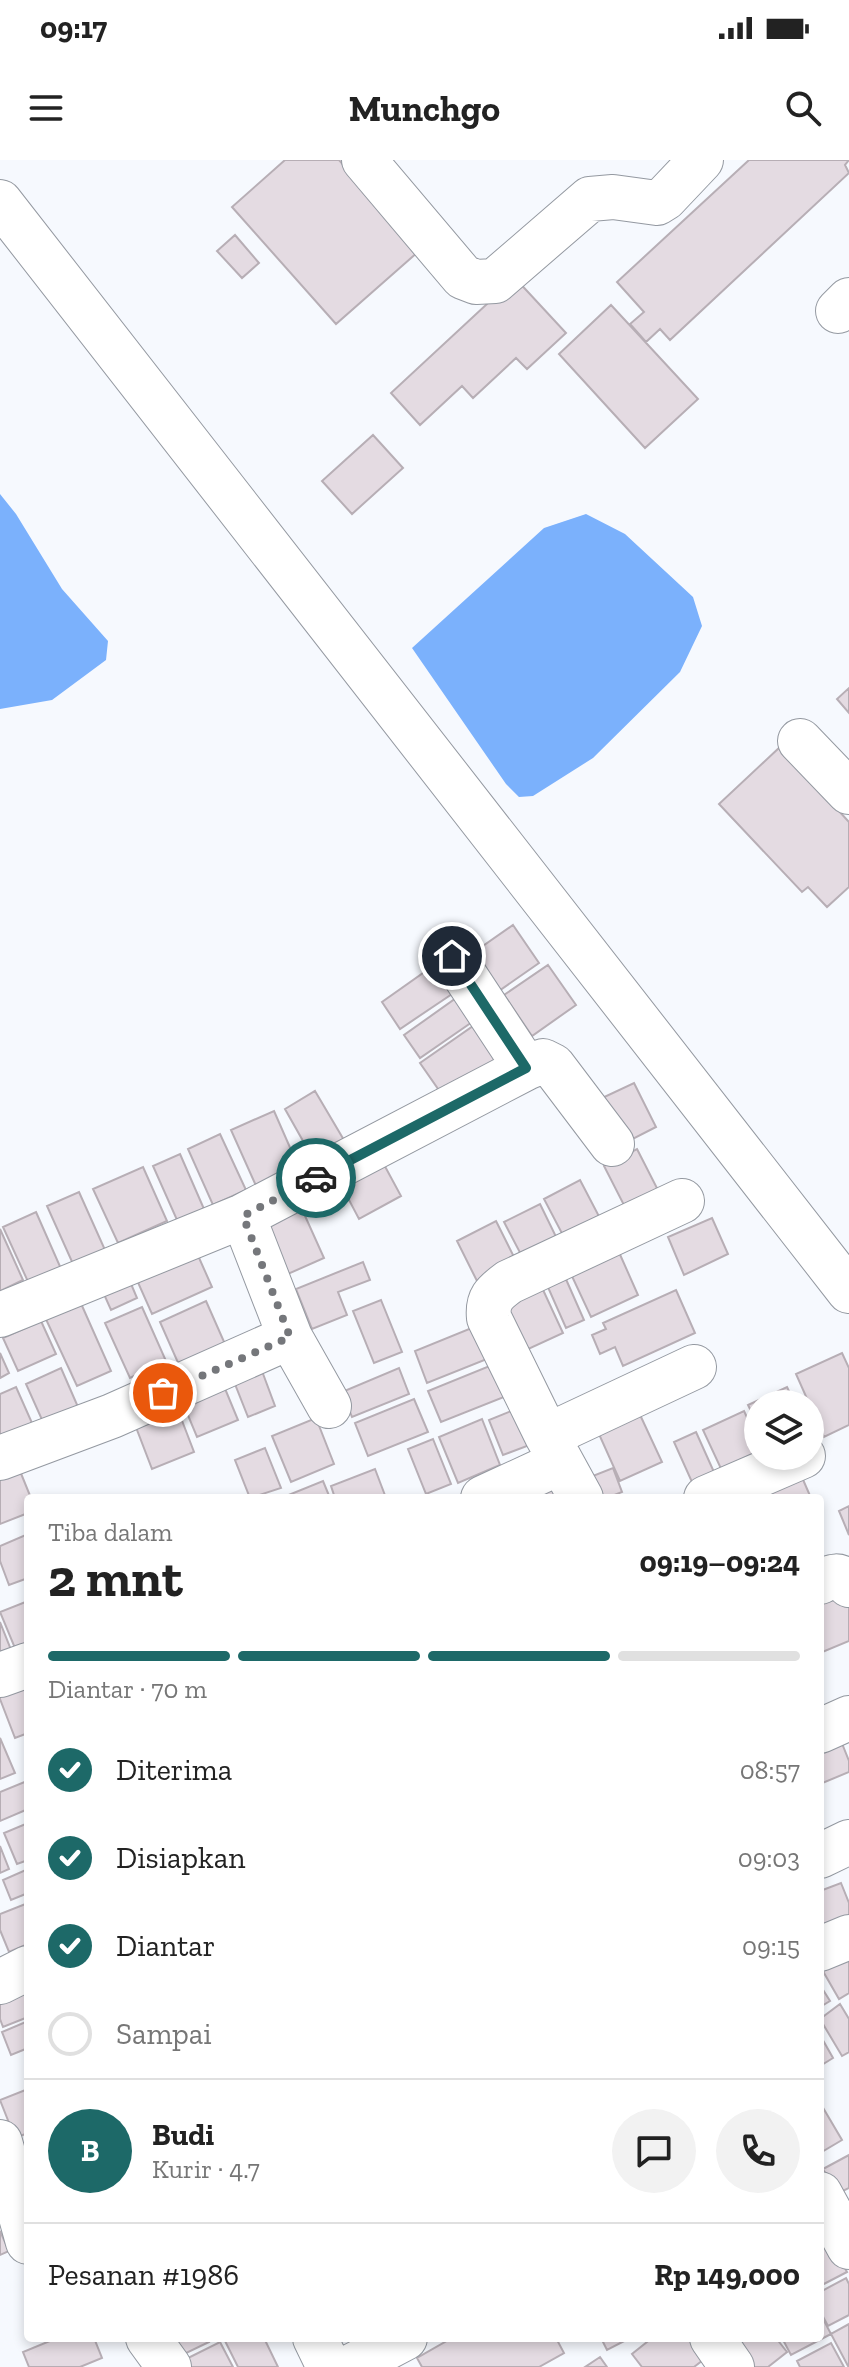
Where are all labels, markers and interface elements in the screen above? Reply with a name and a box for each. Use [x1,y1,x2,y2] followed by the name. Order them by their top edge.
[40,10,107,46] text: 09:17
[24,86,68,130] icon: menu
[781,86,825,130] icon: search
[349,87,500,130] text: Munchgo
[418,922,486,990] pin
[430,934,474,978] icon: home
[276,1138,356,1218] courier
[294,1156,338,1200] icon: car
[129,1359,197,1427] pin
[141,1371,185,1415] icon: bag
[744,1390,824,1470] map controls
[744,1390,824,1470] button: layers
[48,1516,173,1548] text: Tiba dalam
[639,1544,800,1580] text: 09:19–09:24
[48,1547,183,1609] text: 2 mnt
[48,1673,207,1705] text: Diantar · 70 m
[48,1748,92,1792] icon: check
[116,1752,232,1788] text: Diterima
[740,1754,800,1786] text: 08:57
[48,1836,92,1880] icon: check
[116,1840,245,1876] text: Disiapkan
[738,1842,800,1874] text: 09:03
[48,1924,92,1968] icon: check
[116,1928,215,1964] text: Diantar
[742,1930,800,1962] text: 09:15
[116,2016,212,2052] text: Sampai
[612,2109,696,2193] button: chat
[716,2109,800,2193] button: phone
[152,2117,214,2153] text: Budi
[81,2133,99,2169] text: B
[152,2153,260,2185] text: Kurir · 4.7
[48,2257,239,2293] text: Pesanan #1986
[654,2257,800,2293] text: Rp 149,000

